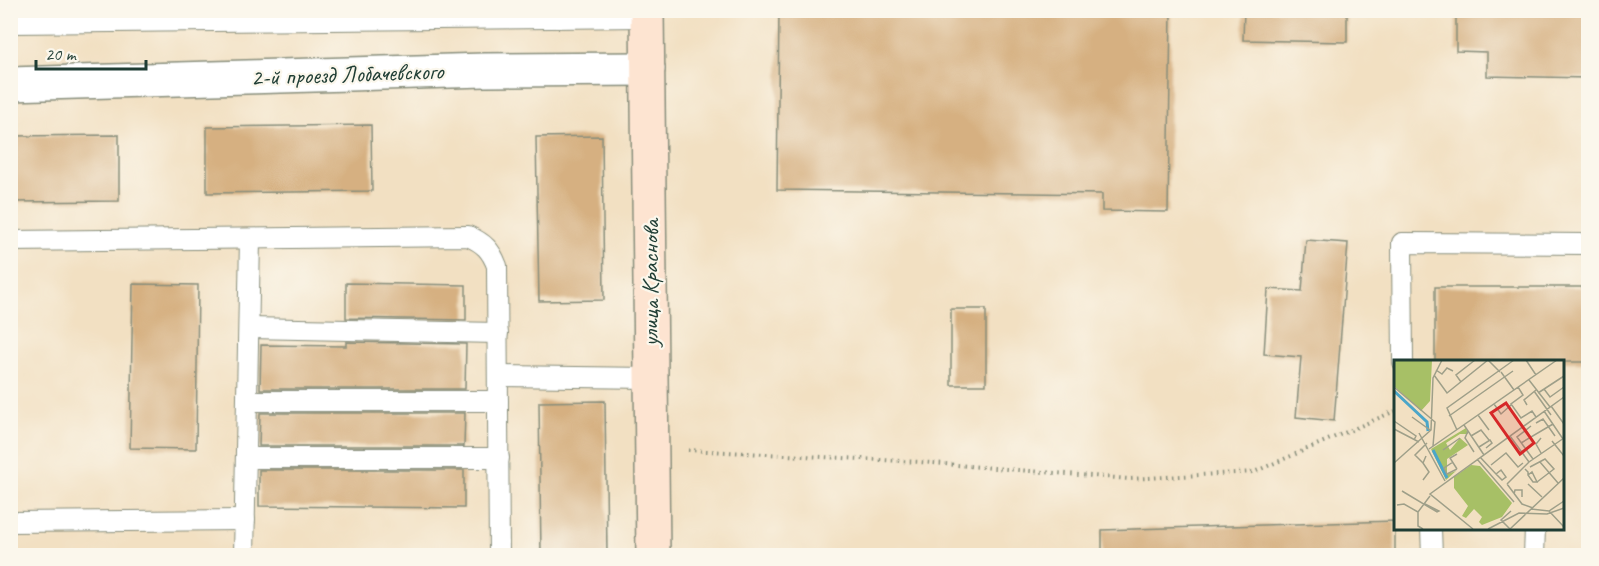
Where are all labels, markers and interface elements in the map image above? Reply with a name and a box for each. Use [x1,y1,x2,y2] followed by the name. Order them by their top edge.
[36,33,146,71] scale bar
[45,43,78,65] text: 20 m
[250,56,445,92] street label: 2-й проезд Лобачевского
[635,217,665,349] street label: улица Краснова
[1394,360,1563,530] inset map

